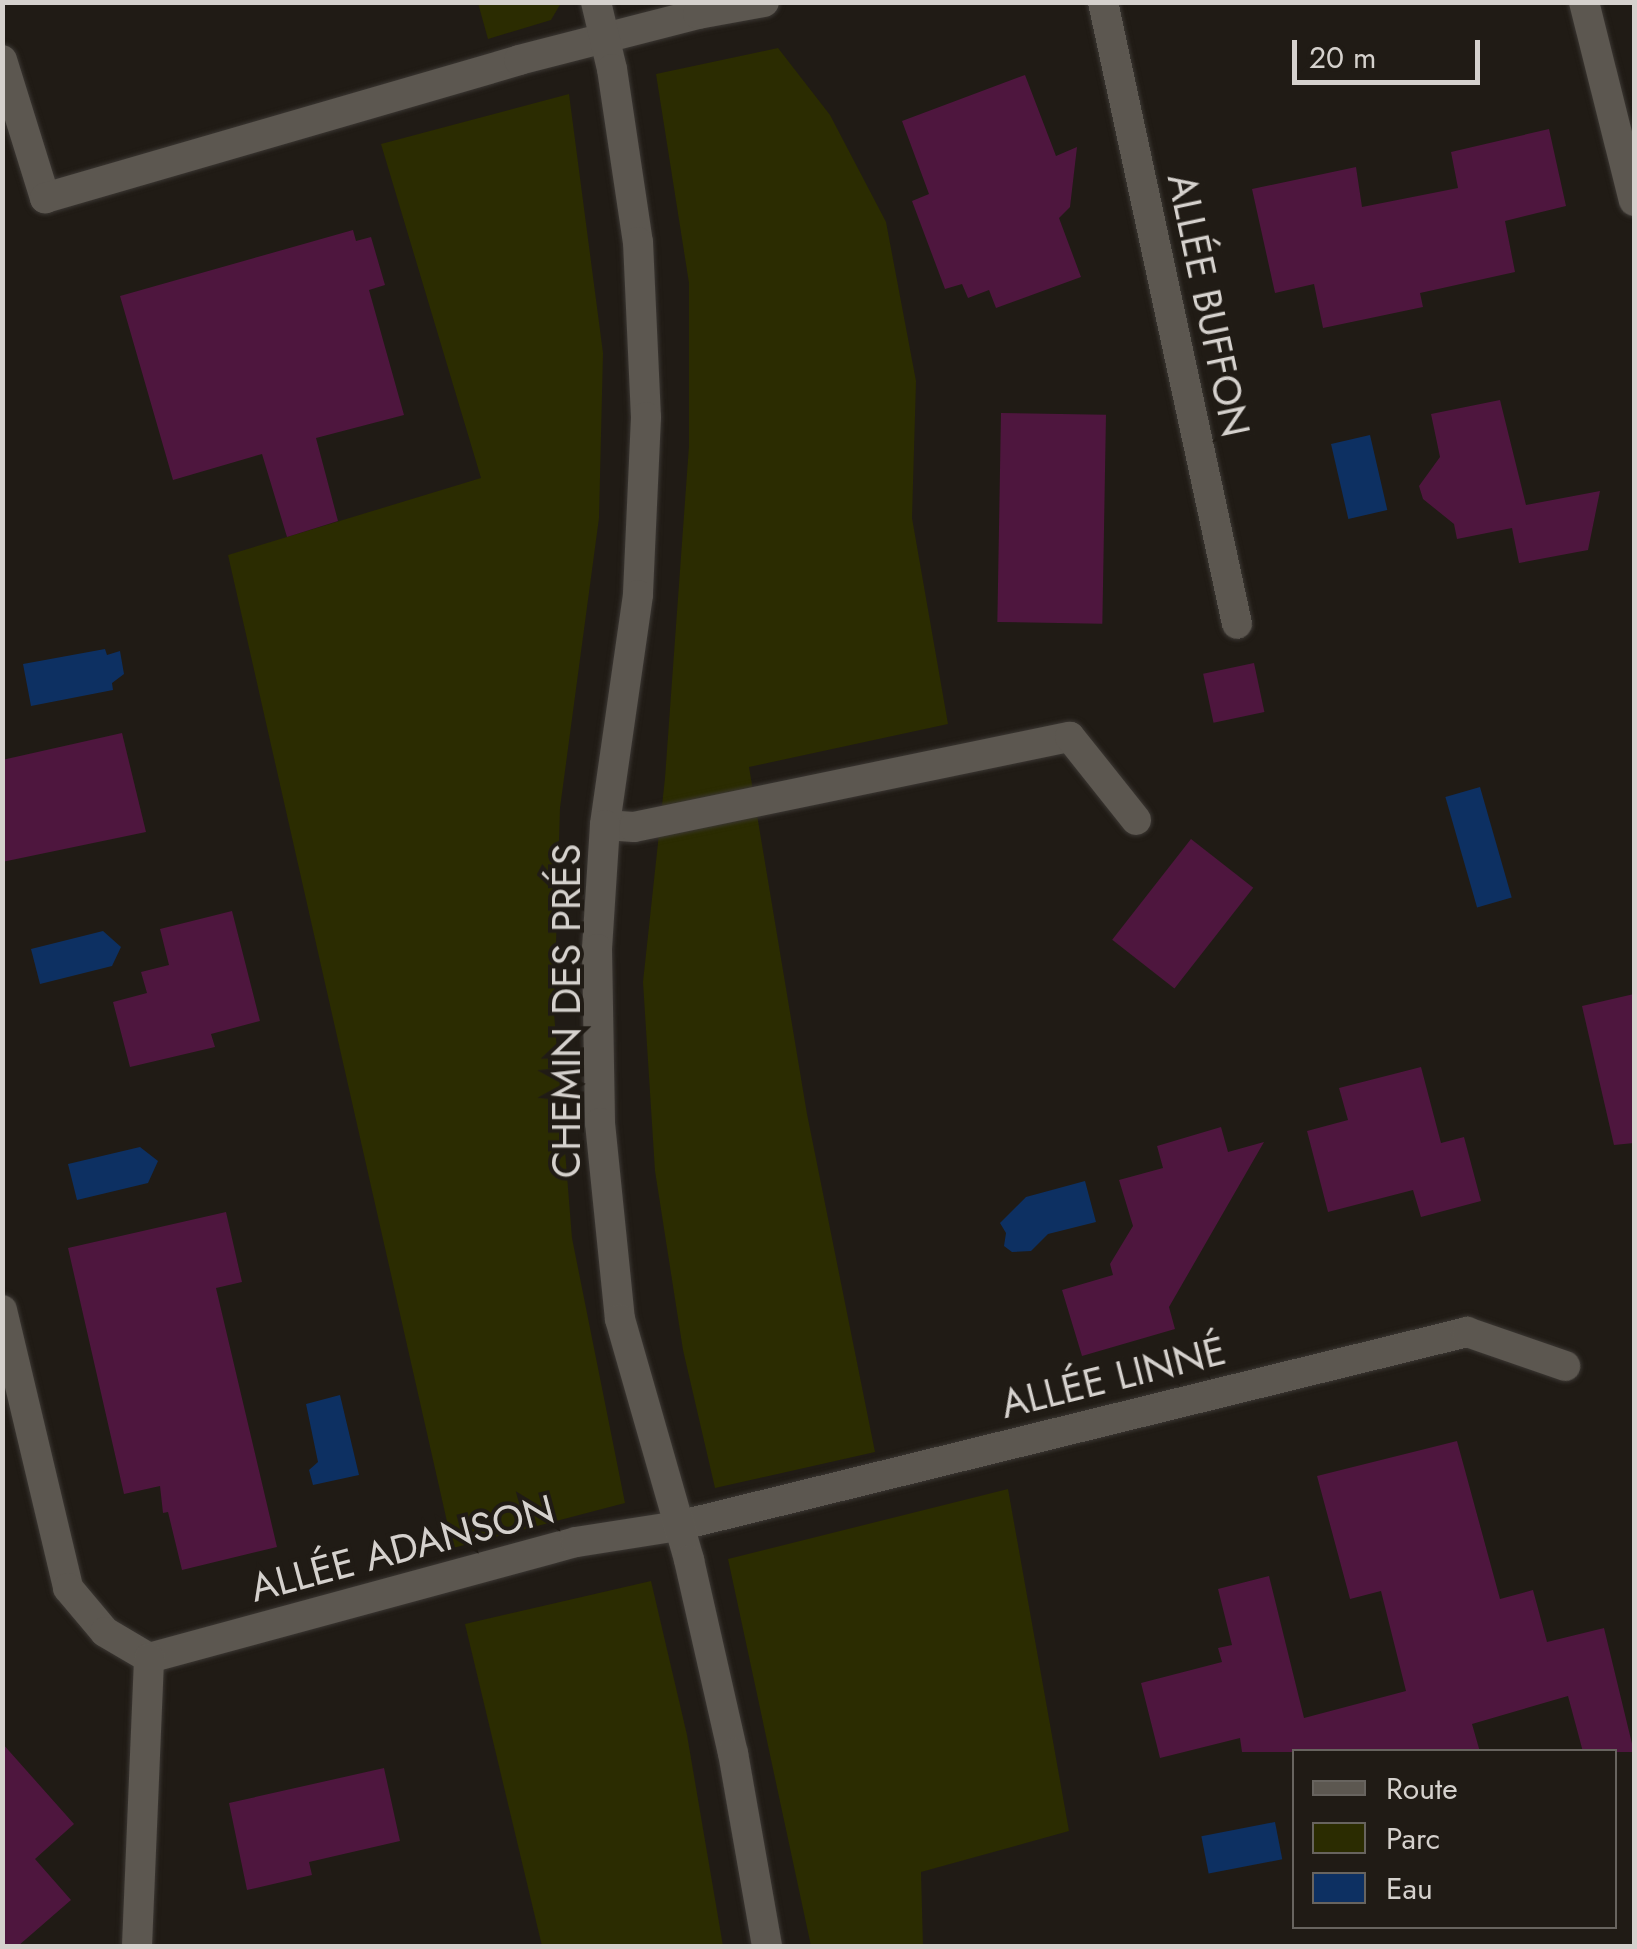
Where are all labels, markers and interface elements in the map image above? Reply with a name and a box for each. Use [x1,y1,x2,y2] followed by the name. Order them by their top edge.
[1297,20,1484,82] scale bar
[1309,36,1376,79] text: 20 m
[1158,169,1260,441] street label: ALLÉE BUFFON
[542,844,590,1178] street label: CHEMIN DES PRÉS
[996,1326,1230,1428] street label: ALLÉE LINNÉ
[245,1484,559,1612] street label: ALLÉE ADANSON
[1292,1749,1617,1929] legend
[1386,1767,1458,1810] text: Route
[1386,1817,1440,1860] text: Parc
[1386,1867,1433,1910] text: Eau

